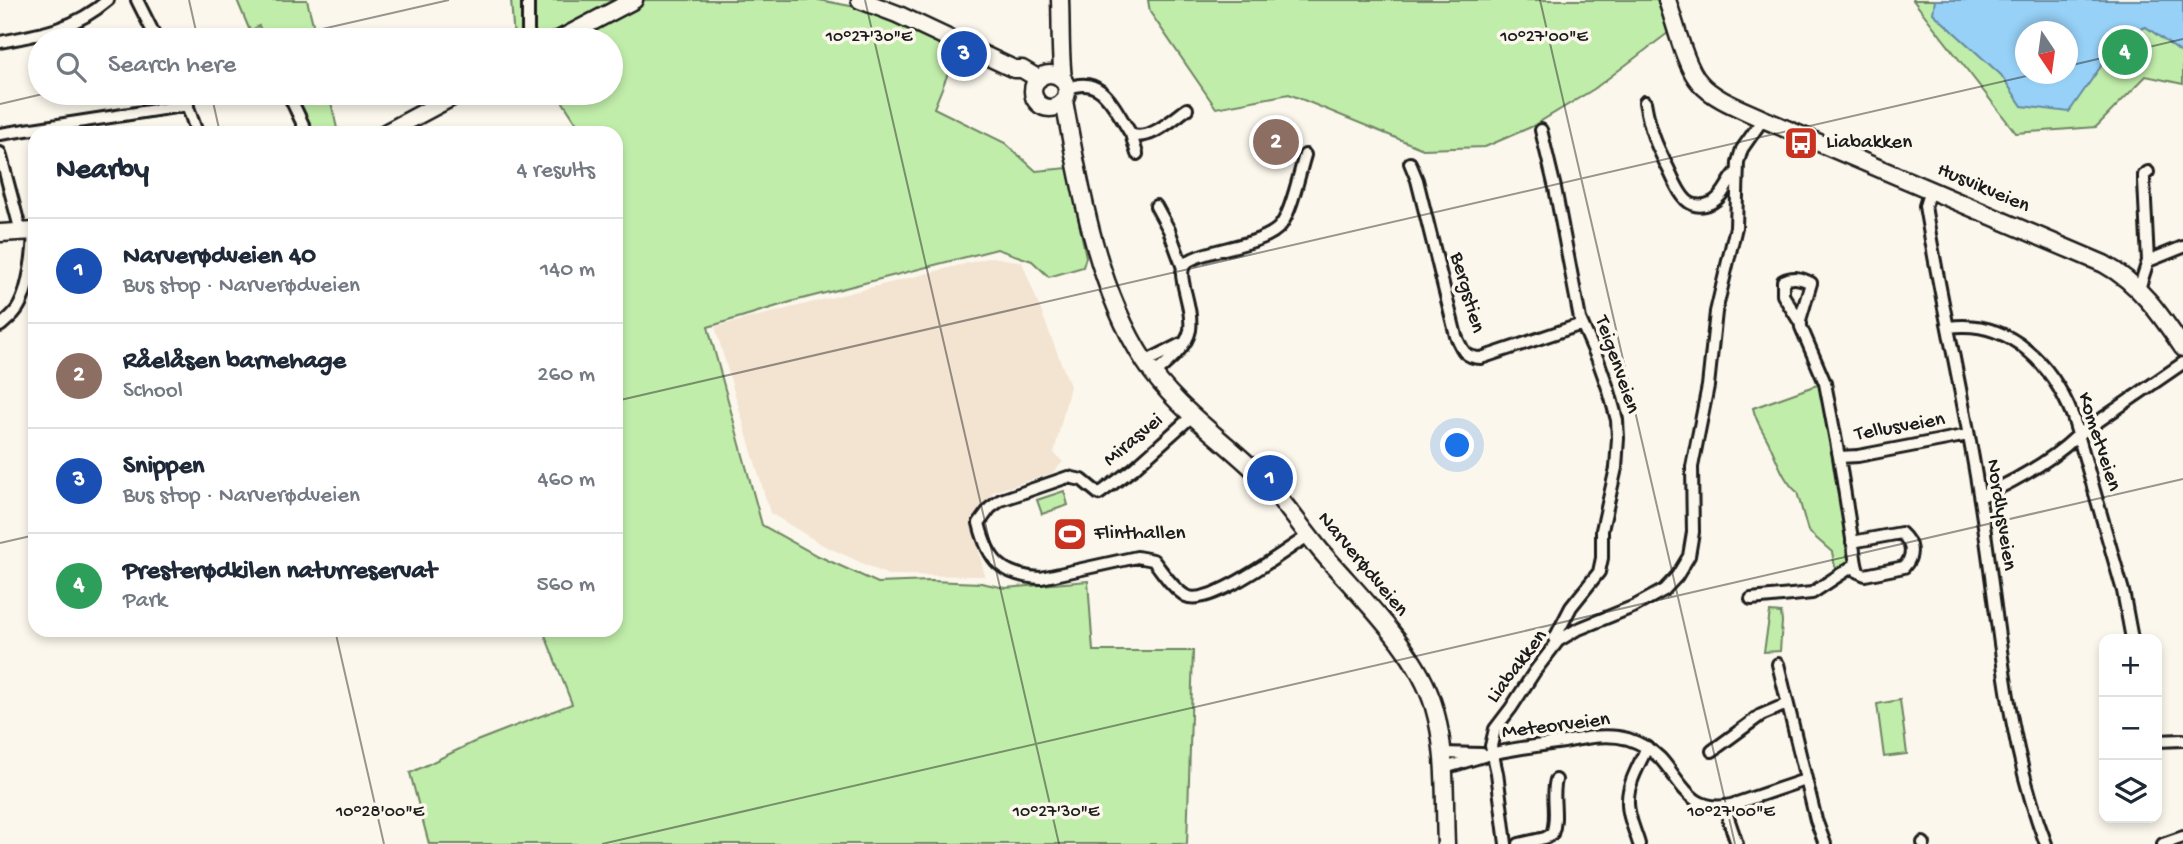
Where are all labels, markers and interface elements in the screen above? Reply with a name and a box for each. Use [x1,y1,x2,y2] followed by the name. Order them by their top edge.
[2015,21,2078,84] north arrow
[2102,26,2148,78] pin: 4
[825,27,913,48] text: 10°27'30"E
[1499,27,1589,48] text: 10°27'00"E
[28,28,623,105] search box
[941,28,987,80] pin: 3
[52,48,90,86] icon: search
[108,51,236,82] text: Search here
[1253,116,1299,168] pin: 2
[1782,124,1820,162] bus stop icon: Liabakken
[1826,131,1912,156] place label: Liabakken
[56,154,149,189] text: Nearby
[516,158,595,185] text: 4 results
[1933,158,2033,220] street label: Husvikveien
[123,242,316,273] text: Narverødveien 40
[1442,249,1489,336] street label: Bergstien
[74,257,84,284] text: 1
[540,257,595,284] text: 140 m
[123,273,360,300] text: Bus stop · Narverødveien
[1587,312,1644,417] street label: Teigenveien
[123,347,346,378] text: Råelåsen barnehage
[73,362,85,389] text: 2
[537,362,595,389] text: 260 m
[123,378,183,405] text: School
[2070,390,2126,495] street label: Kometveien
[1852,408,1947,448] street label: Tellusveien
[1099,409,1169,473] street label: Mirasvei
[1440,428,1474,462] your location
[123,452,204,483] text: Snippen
[1247,452,1293,504] pin: 1
[1979,457,2021,573] street label: Nordlysveien
[73,467,85,494] text: 3
[538,467,595,494] text: 460 m
[123,483,360,510] text: Bus stop · Narverødveien
[1311,508,1413,622] street label: Narverødveien
[1051,515,1089,553] sports icon: Flinthallen
[1093,522,1186,547] place label: Flinthallen
[123,557,437,588] text: Presterødkilen naturreservat
[74,572,84,599] text: 4
[536,572,595,599] text: 560 m
[123,588,167,615] text: Park
[1482,625,1554,709] street label: Liabakken
[2099,634,2162,823] map controls
[2099,634,2162,697] button: +
[2099,697,2162,760] button: −
[1501,708,1611,746] street label: Meteorveien
[2099,760,2162,823] button: layers
[335,802,425,823] text: 10°28'00"E
[1012,802,1100,823] text: 10°27'30"E
[1686,802,1776,823] text: 10°27'00"E

